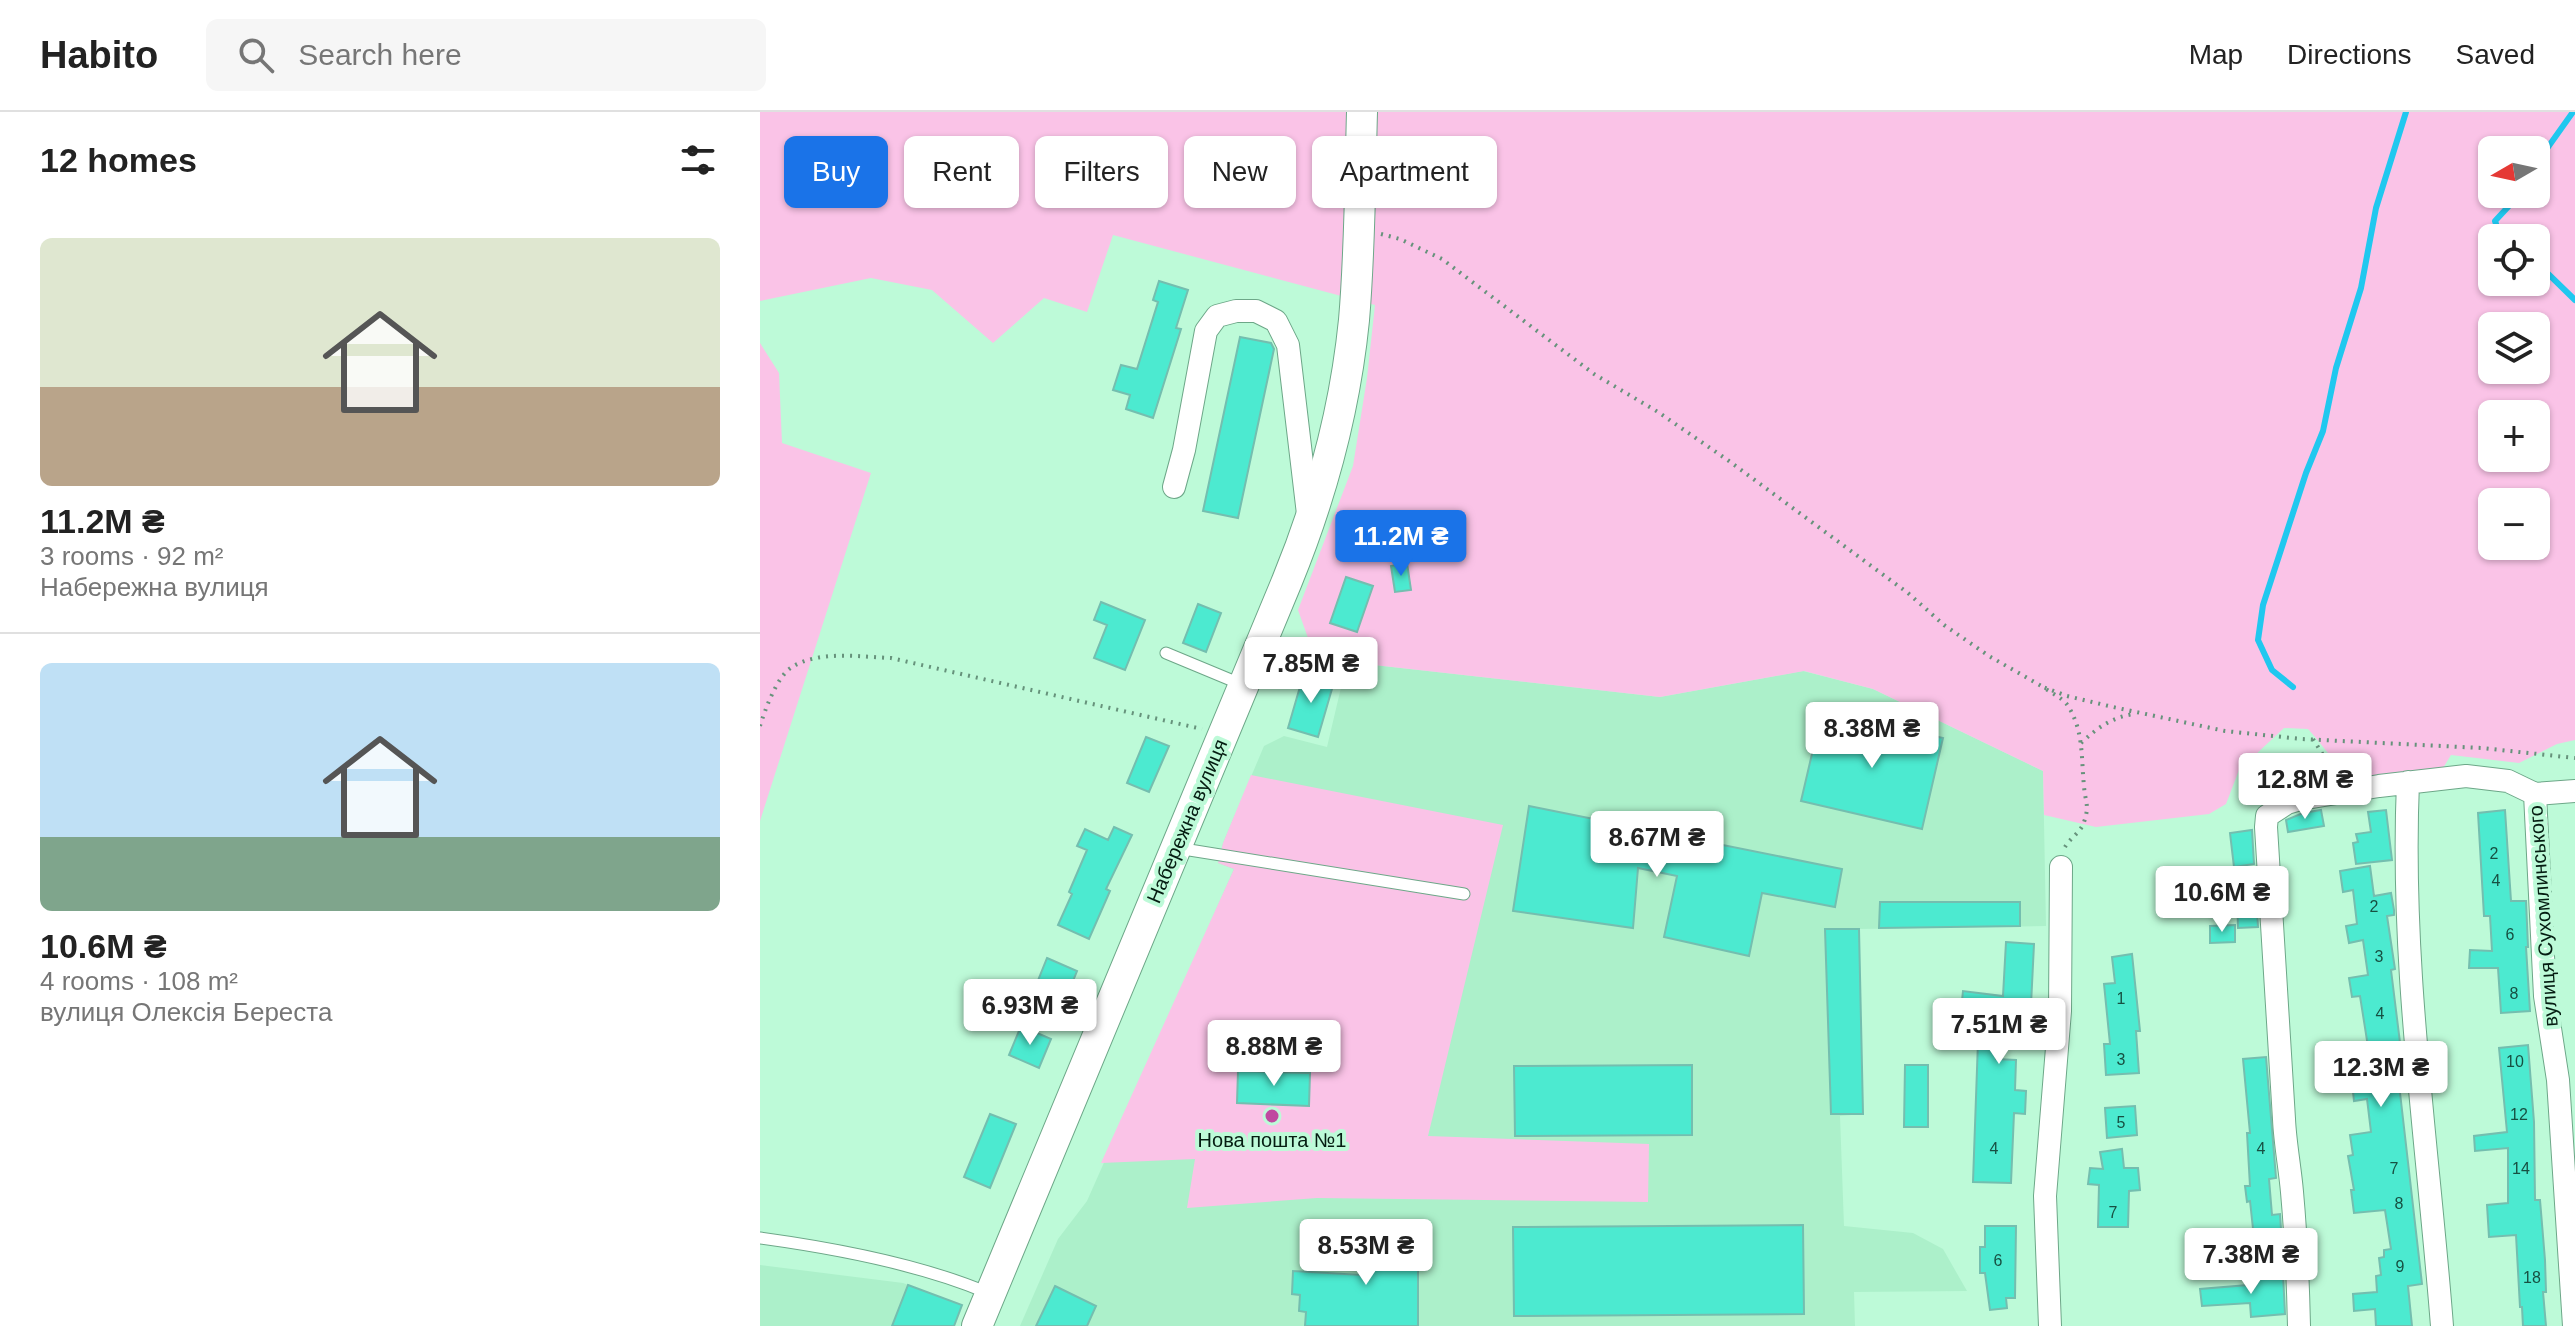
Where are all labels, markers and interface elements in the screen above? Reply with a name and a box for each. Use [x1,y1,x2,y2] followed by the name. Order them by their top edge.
[206,19,766,91] search box
[234,33,278,77] icon: search
[40,34,158,76] text: Habito
[298,38,462,71] text: Search here
[2189,39,2243,70] text: Map
[2287,39,2412,70] text: Directions
[2456,39,2535,70] text: Saved
[784,136,888,208] chip: Buy
[904,136,1019,208] chip: Rent
[1035,136,1168,208] chip: Filters
[1184,136,1296,208] chip: New
[1312,136,1497,208] chip: Apartment
[2478,136,2550,208] north arrow
[2478,136,2550,560] map controls
[676,138,720,182] icon: filters
[40,141,197,179] text: 12 homes
[2478,224,2550,296] button: locate
[308,290,452,434] icon: home
[2478,312,2550,384] button: layers
[2478,400,2550,472] button: +
[2478,488,2550,560] button: −
[40,502,165,540] text: 11.2M ₴
[1327,510,1475,578] pin: 11.2M ₴
[1353,521,1449,551] text: 11.2M ₴
[40,541,224,571] text: 3 rooms · 92 m²
[40,572,269,602] text: Набережна вулиця
[1237,637,1385,705] pin: 7.85M ₴
[1263,648,1359,678] text: 7.85M ₴
[1798,702,1946,770] pin: 8.38M ₴
[1824,713,1920,743] text: 8.38M ₴
[308,715,452,859] icon: home
[1143,736,1231,906] street label: Набережна вулиця
[2231,753,2379,821] pin: 12.8M ₴
[2257,764,2353,794] text: 12.8M ₴
[2524,805,2562,1027] street label: вулиця Сухомлинського
[1583,811,1731,879] pin: 8.67M ₴
[1609,822,1705,852] text: 8.67M ₴
[2490,845,2499,862] house number: 2
[2148,866,2296,934] pin: 10.6M ₴
[2492,872,2501,889] house number: 4
[2174,877,2270,907] text: 10.6M ₴
[2370,898,2379,915] house number: 2
[2506,926,2515,943] house number: 6
[40,927,167,965] text: 10.6M ₴
[2375,948,2384,965] house number: 3
[40,966,238,996] text: 4 rooms · 108 m²
[956,979,1104,1047] pin: 6.93M ₴
[2510,985,2519,1002] house number: 8
[982,990,1078,1020] text: 6.93M ₴
[2117,990,2126,1007] house number: 1
[40,997,332,1027] text: вулиця Олексія Береста
[1925,998,2073,1066] pin: 7.51M ₴
[2376,1005,2385,1022] house number: 4
[1951,1009,2047,1039] text: 7.51M ₴
[1200,1020,1348,1088] pin: 8.88M ₴
[1226,1031,1322,1061] text: 8.88M ₴
[2307,1041,2455,1109] pin: 12.3M ₴
[2117,1051,2126,1068] house number: 3
[2333,1052,2429,1082] text: 12.3M ₴
[2506,1053,2524,1070] house number: 10
[2510,1106,2528,1123] house number: 12
[1263,1107,1281,1125] marker: Нова пошта №1
[2117,1114,2126,1131] house number: 5
[1198,1129,1346,1151] place label: Нова пошта №1
[1990,1140,1999,1157] house number: 4
[2257,1140,2266,1157] house number: 4
[2390,1160,2399,1177] house number: 7
[2512,1160,2530,1177] house number: 14
[2395,1195,2404,1212] house number: 8
[2109,1204,2118,1221] house number: 7
[1292,1219,1440,1287] pin: 8.53M ₴
[2177,1228,2325,1296] pin: 7.38M ₴
[1318,1230,1414,1260] text: 8.53M ₴
[2203,1239,2299,1269] text: 7.38M ₴
[1994,1252,2003,1269] house number: 6
[2396,1258,2405,1275] house number: 9
[2523,1269,2541,1286] house number: 18

